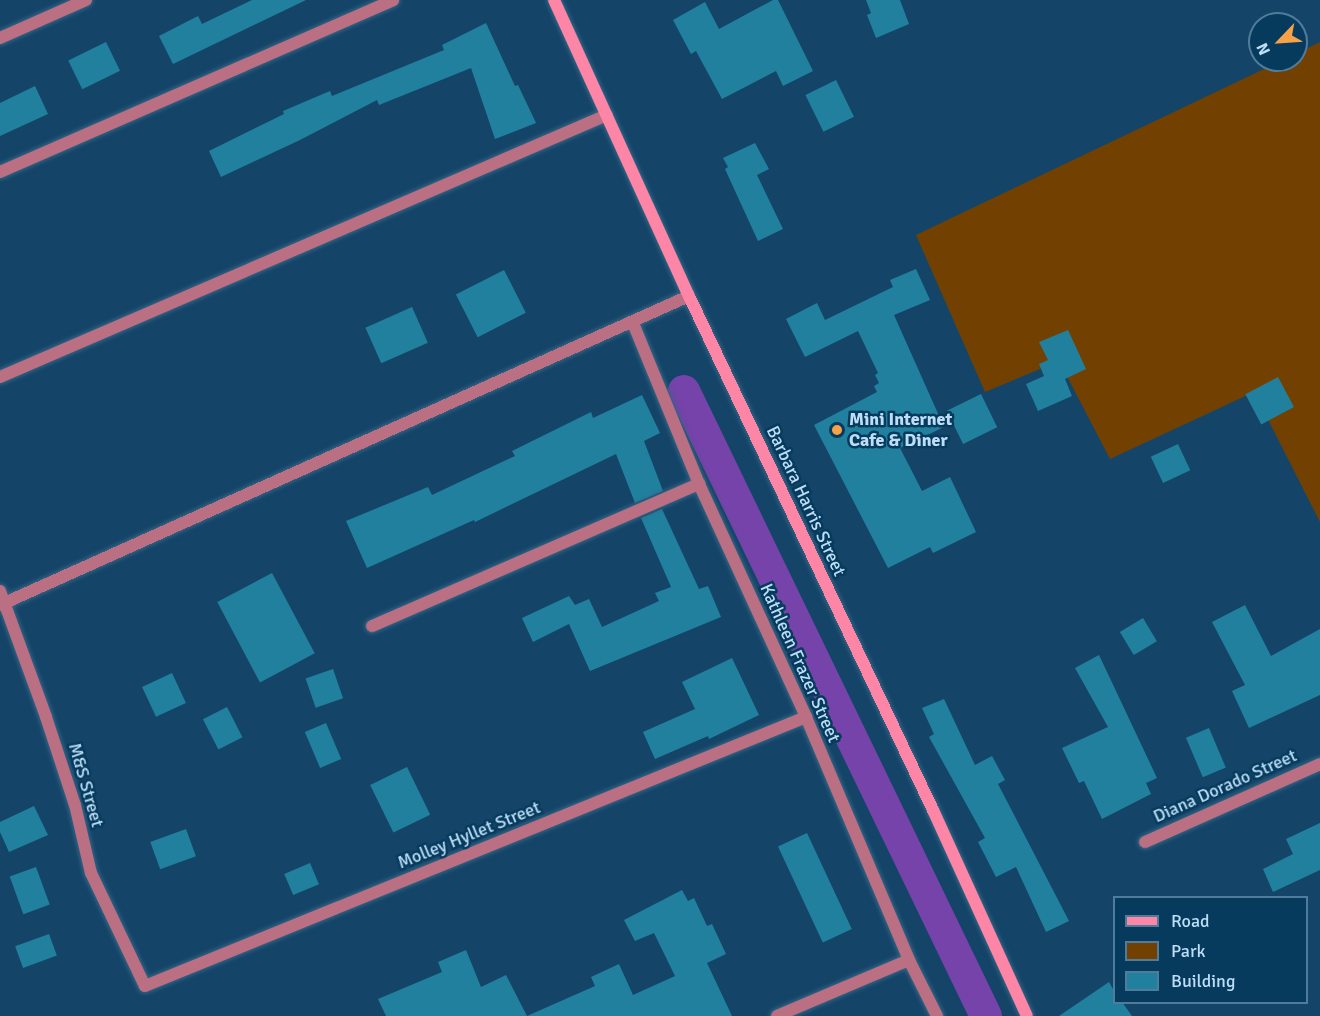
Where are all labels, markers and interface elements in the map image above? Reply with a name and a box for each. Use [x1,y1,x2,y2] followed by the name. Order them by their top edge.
[1248,12,1308,72] north arrow
[1252,39,1275,58] text: N
[849,409,952,452] place label: Mini Internet Cafe & Diner
[762,422,850,580] street label: Barbara Harris Street
[830,423,844,437] marker: Mini Internet Cafe & Diner
[755,580,845,746] street label: Kathleen Frazer Street
[64,740,108,830] street label: M&S Street
[1150,745,1300,827] street label: Diana Dorado Street
[394,796,544,874] street label: Molley Hyllet Street
[1113,896,1308,1004] legend
[1171,910,1210,932] text: Road
[1171,940,1206,962] text: Park
[1171,970,1235,992] text: Building

